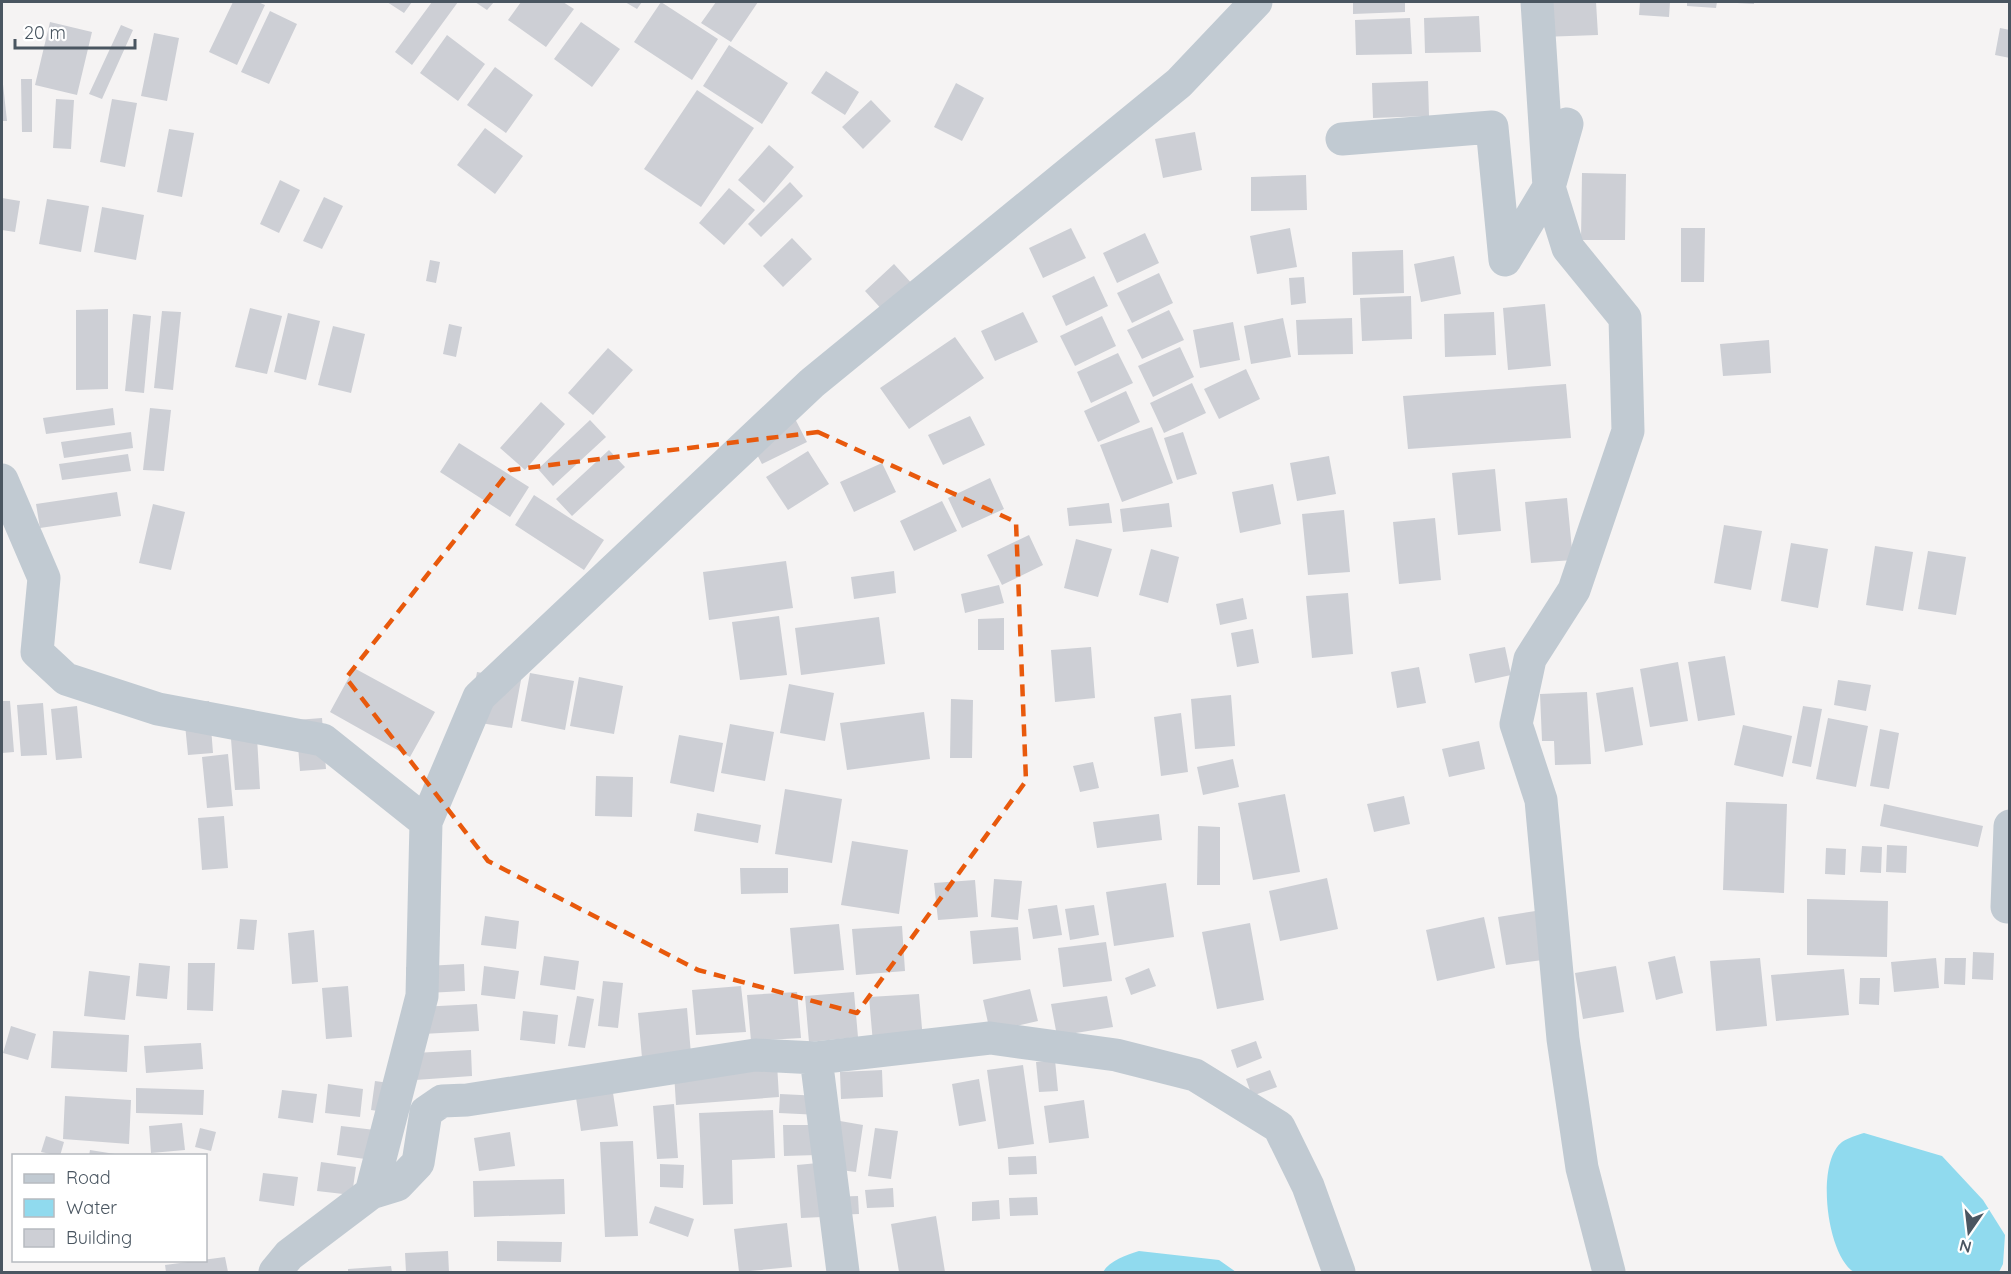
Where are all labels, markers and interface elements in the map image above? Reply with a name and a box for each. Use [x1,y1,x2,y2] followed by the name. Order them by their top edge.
[15,12,135,50] scale bar
[24,21,66,44] text: 20 m
[12,1154,207,1262] legend
[66,1166,111,1189] text: Road
[66,1196,117,1219] text: Water
[1939,1202,1999,1262] north arrow
[66,1226,132,1249] text: Building
[1957,1235,1973,1258] text: N

